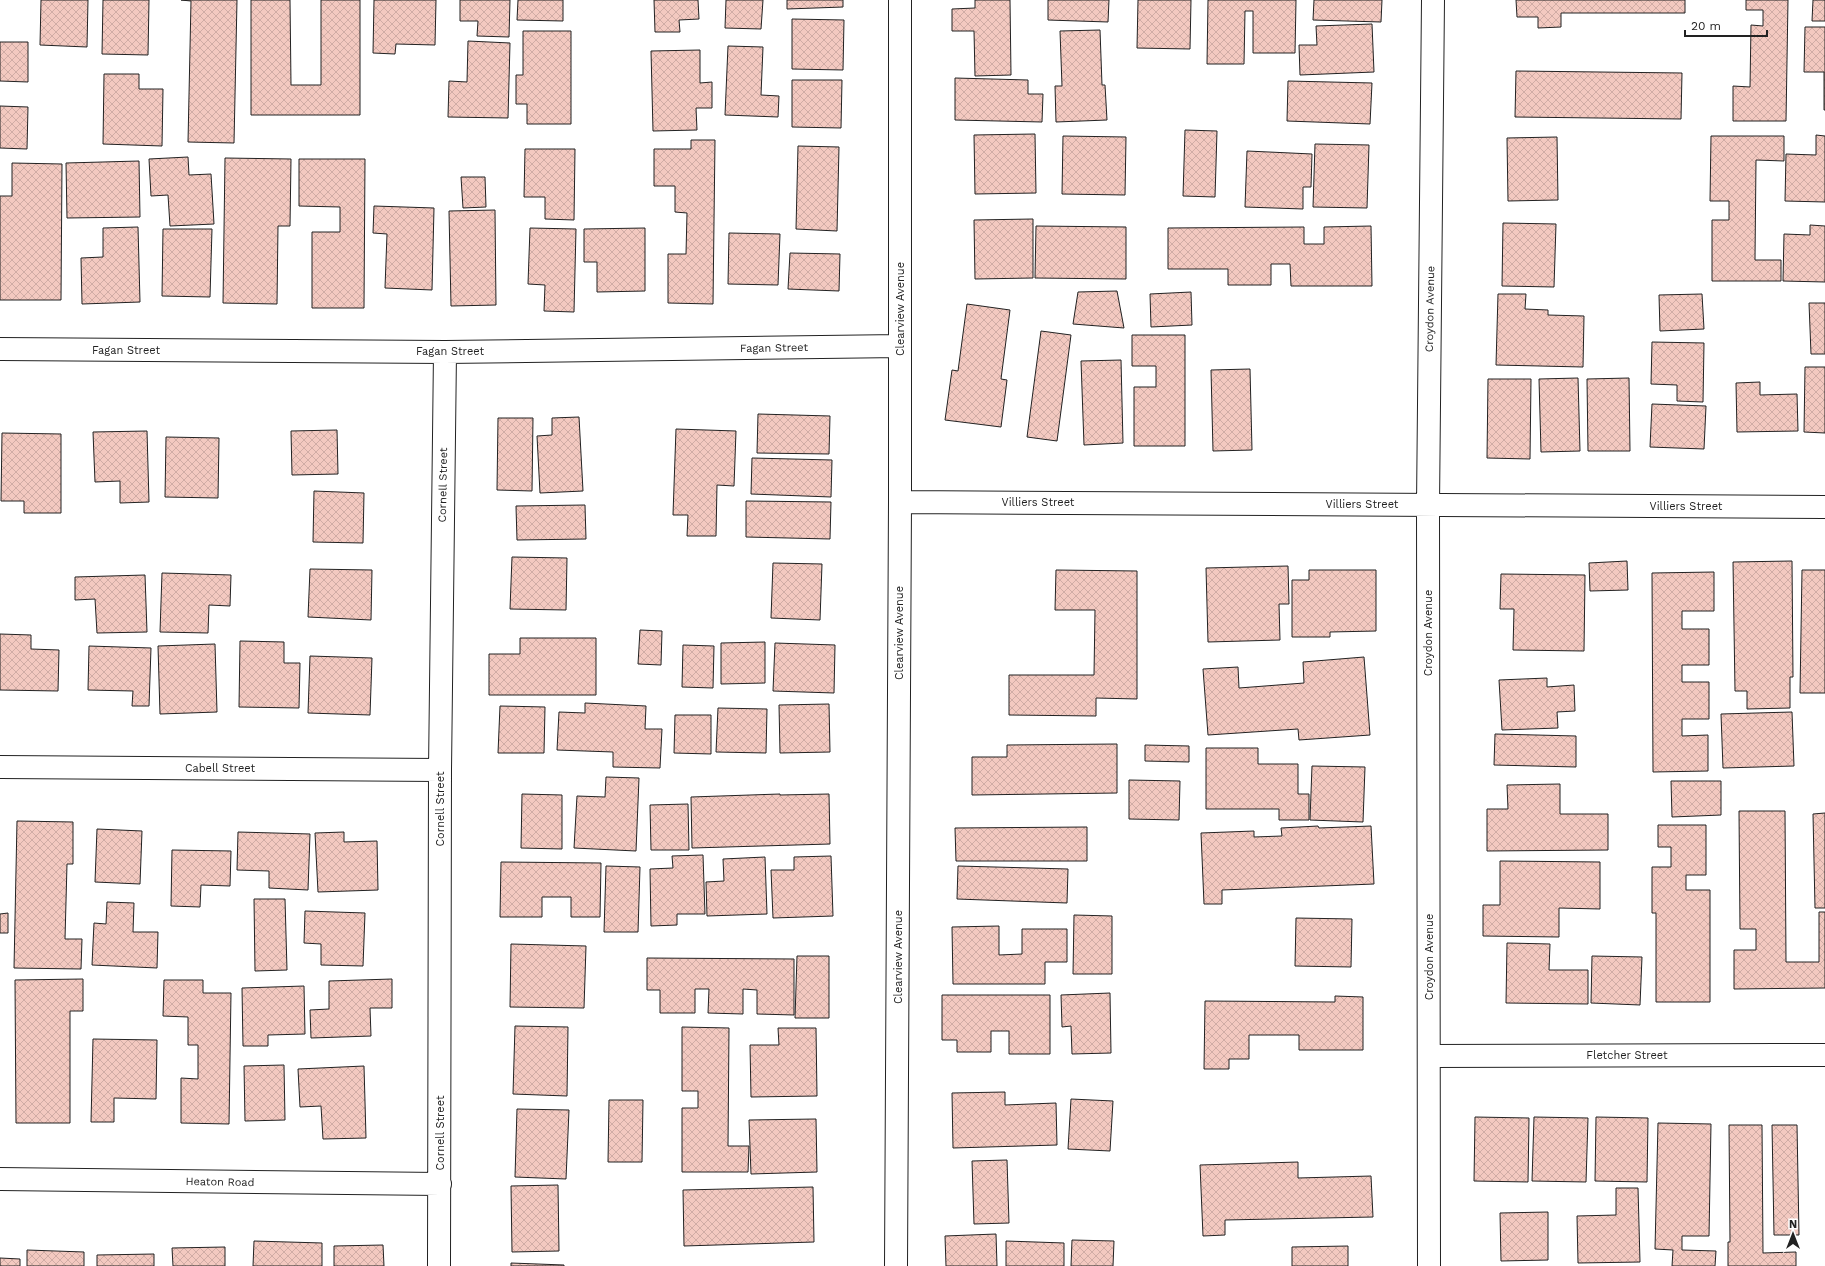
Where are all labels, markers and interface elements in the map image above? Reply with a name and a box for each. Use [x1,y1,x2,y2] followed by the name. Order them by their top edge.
[1685,12,1767,38] scale bar
[1691,19,1721,33] text: 20 m
[894,262,907,356] street label: Clearview Avenue
[1423,266,1437,352] street label: Croydon Avenue
[740,341,809,355] street label: Fagan Street
[92,344,160,357] street label: Fagan Street
[416,345,484,358] street label: Fagan Street
[436,447,450,523] street label: Cornell Street
[1002,496,1075,509] street label: Villiers Street
[1326,498,1399,511] street label: Villiers Street
[1650,500,1723,513] street label: Villiers Street
[893,586,906,680] street label: Clearview Avenue
[1422,590,1435,676] street label: Croydon Avenue
[185,762,255,775] street label: Cabell Street
[434,771,447,847] street label: Cornell Street
[892,910,905,1004] street label: Clearview Avenue
[1423,914,1436,1000] street label: Croydon Avenue
[1586,1049,1668,1062] street label: Fletcher Street
[434,1095,447,1171] street label: Cornell Street
[185,1175,255,1189] street label: Heaton Road
[1773,1214,1813,1254] north arrow
[1789,1218,1797,1231] text: N

